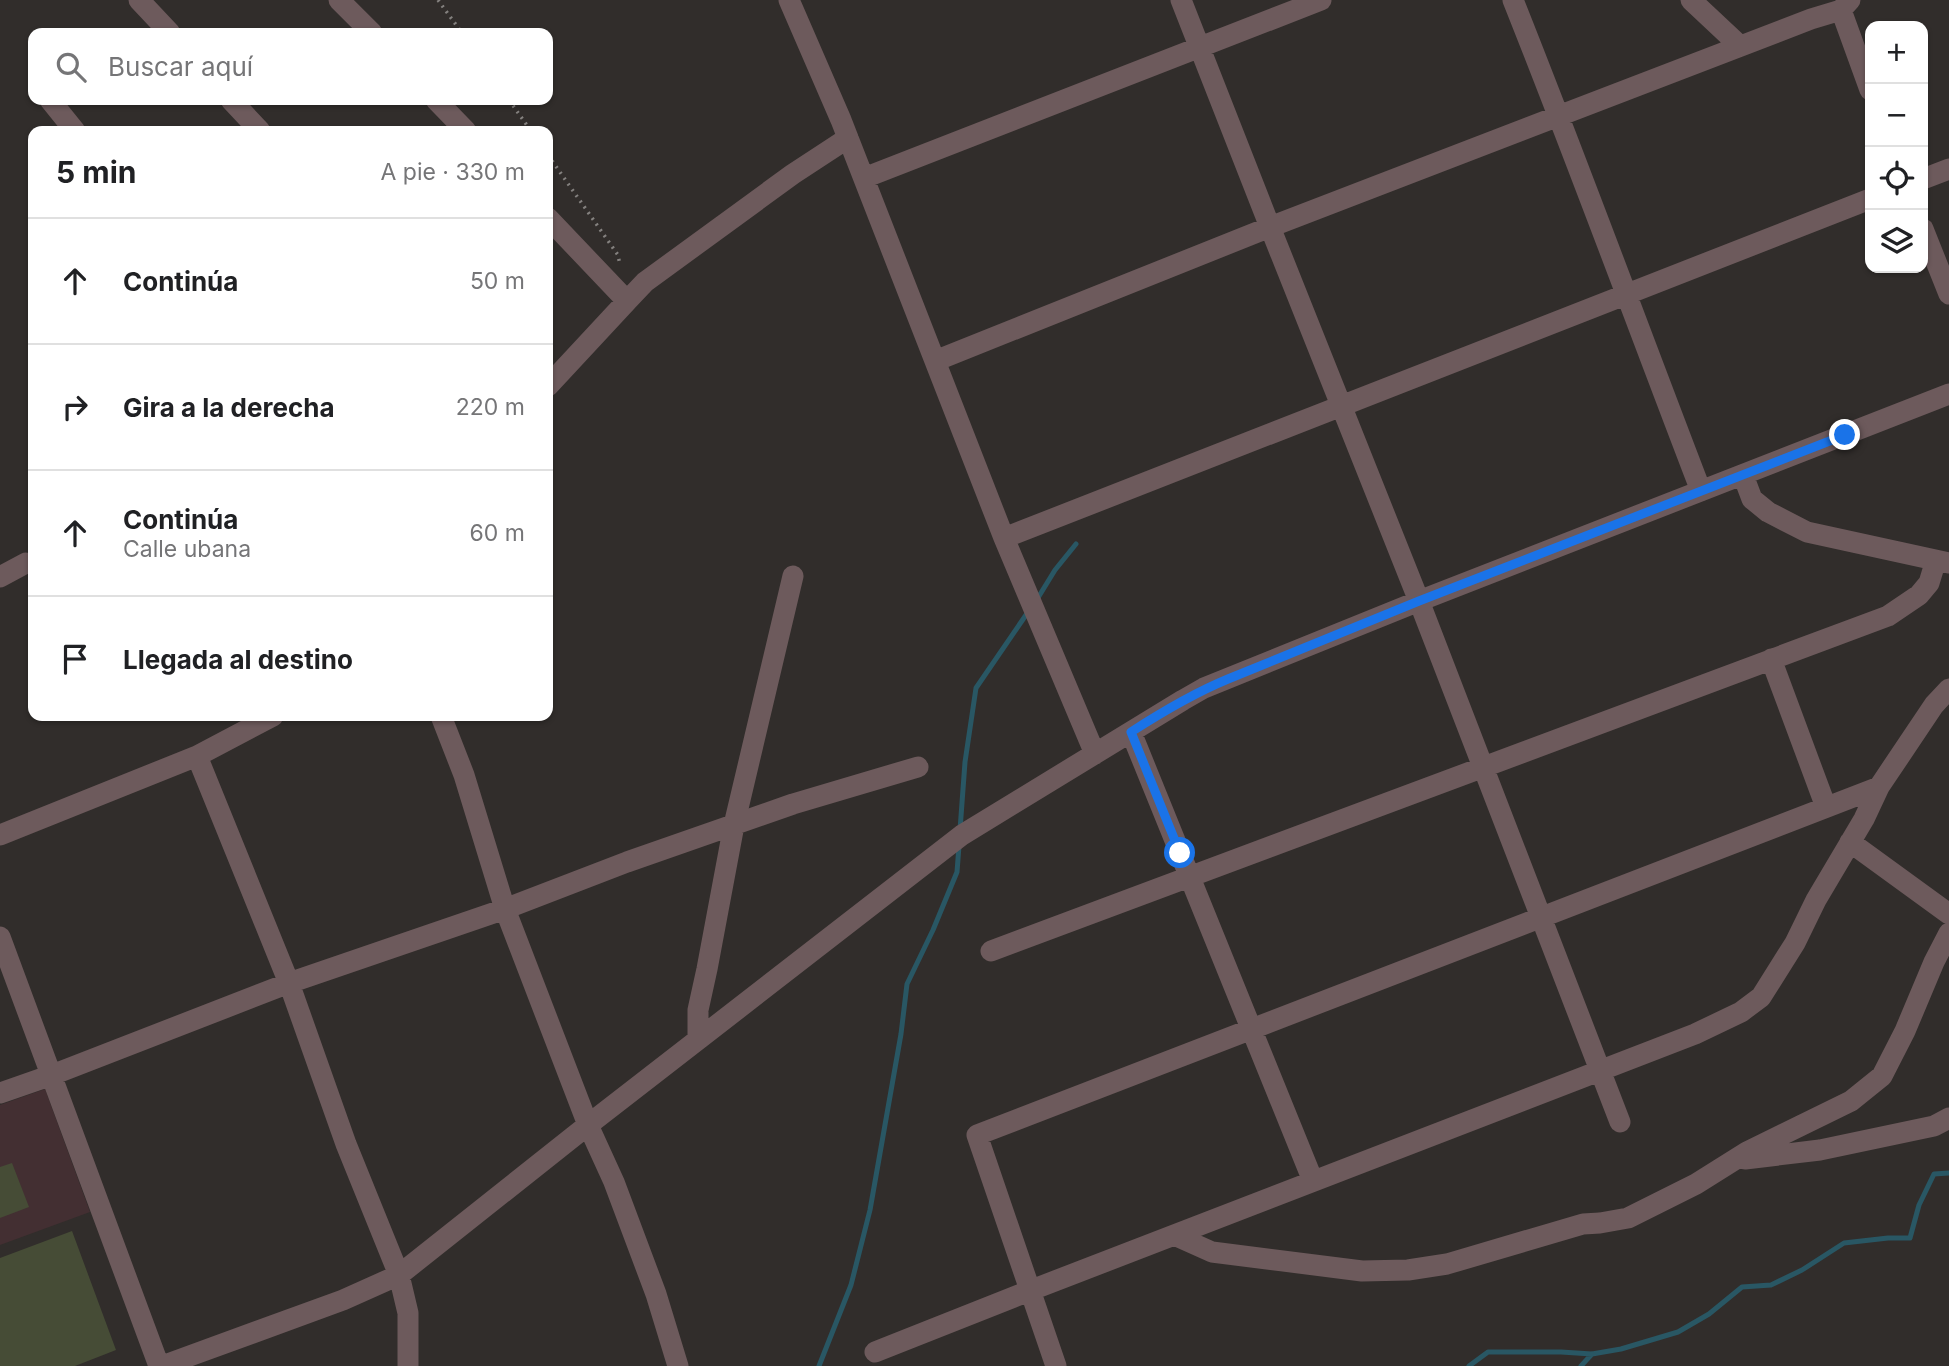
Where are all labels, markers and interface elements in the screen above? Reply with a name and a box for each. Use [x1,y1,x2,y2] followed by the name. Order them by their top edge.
[1865,21,1928,273] map controls
[1865,21,1928,84] button: +
[28,28,553,105] search box
[52,48,90,86] icon: search
[108,51,253,82] text: Buscar aquí
[1865,84,1928,147] button: −
[1865,147,1928,210] button: locate
[56,154,136,190] text: 5 min
[380,158,525,186] text: A pie · 330 m
[1865,210,1928,273] button: layers
[56,262,94,300] icon: ahead
[123,266,238,297] text: Continúa
[470,267,525,295] text: 50 m
[56,388,94,426] icon: right
[123,392,335,423] text: Gira a la derecha
[456,393,525,421] text: 220 m
[1829,419,1860,450] route end
[123,504,238,535] text: Continúa
[56,514,94,552] icon: ahead
[470,519,525,547] text: 60 m
[123,535,251,563] text: Calle ubana
[56,640,94,678] icon: arrive
[123,644,353,675] text: Llegada al destino
[1164,837,1195,868] route start

